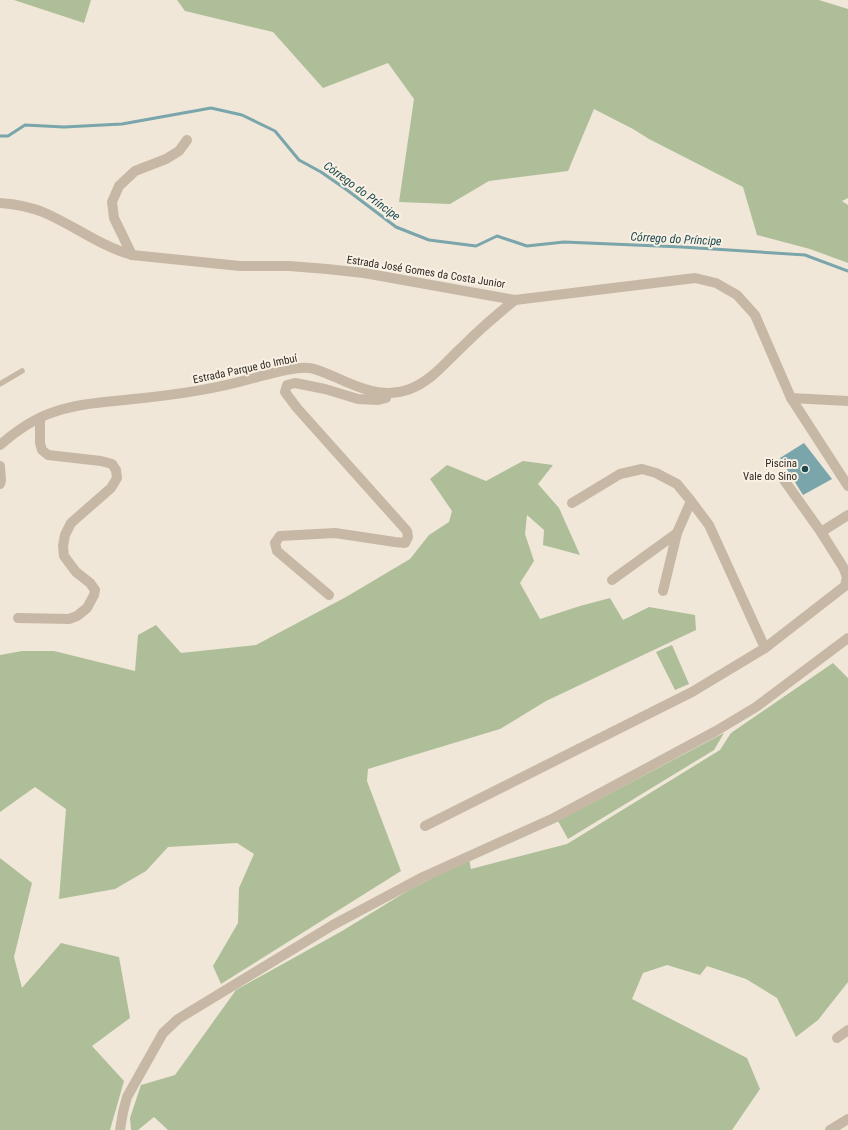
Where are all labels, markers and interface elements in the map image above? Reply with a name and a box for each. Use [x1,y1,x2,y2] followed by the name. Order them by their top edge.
[321,159,403,224] water label: Córrego do Príncipe
[630,230,722,248] water label: Córrego do Príncipe
[346,253,507,291] street label: Estrada José Gomes da Costa Junior
[192,352,299,386] street label: Estrada Parque do Imbuí
[743,457,797,483] place label: Piscina Vale do Sino
[800,464,810,474] marker: Piscina Vale do Sino

